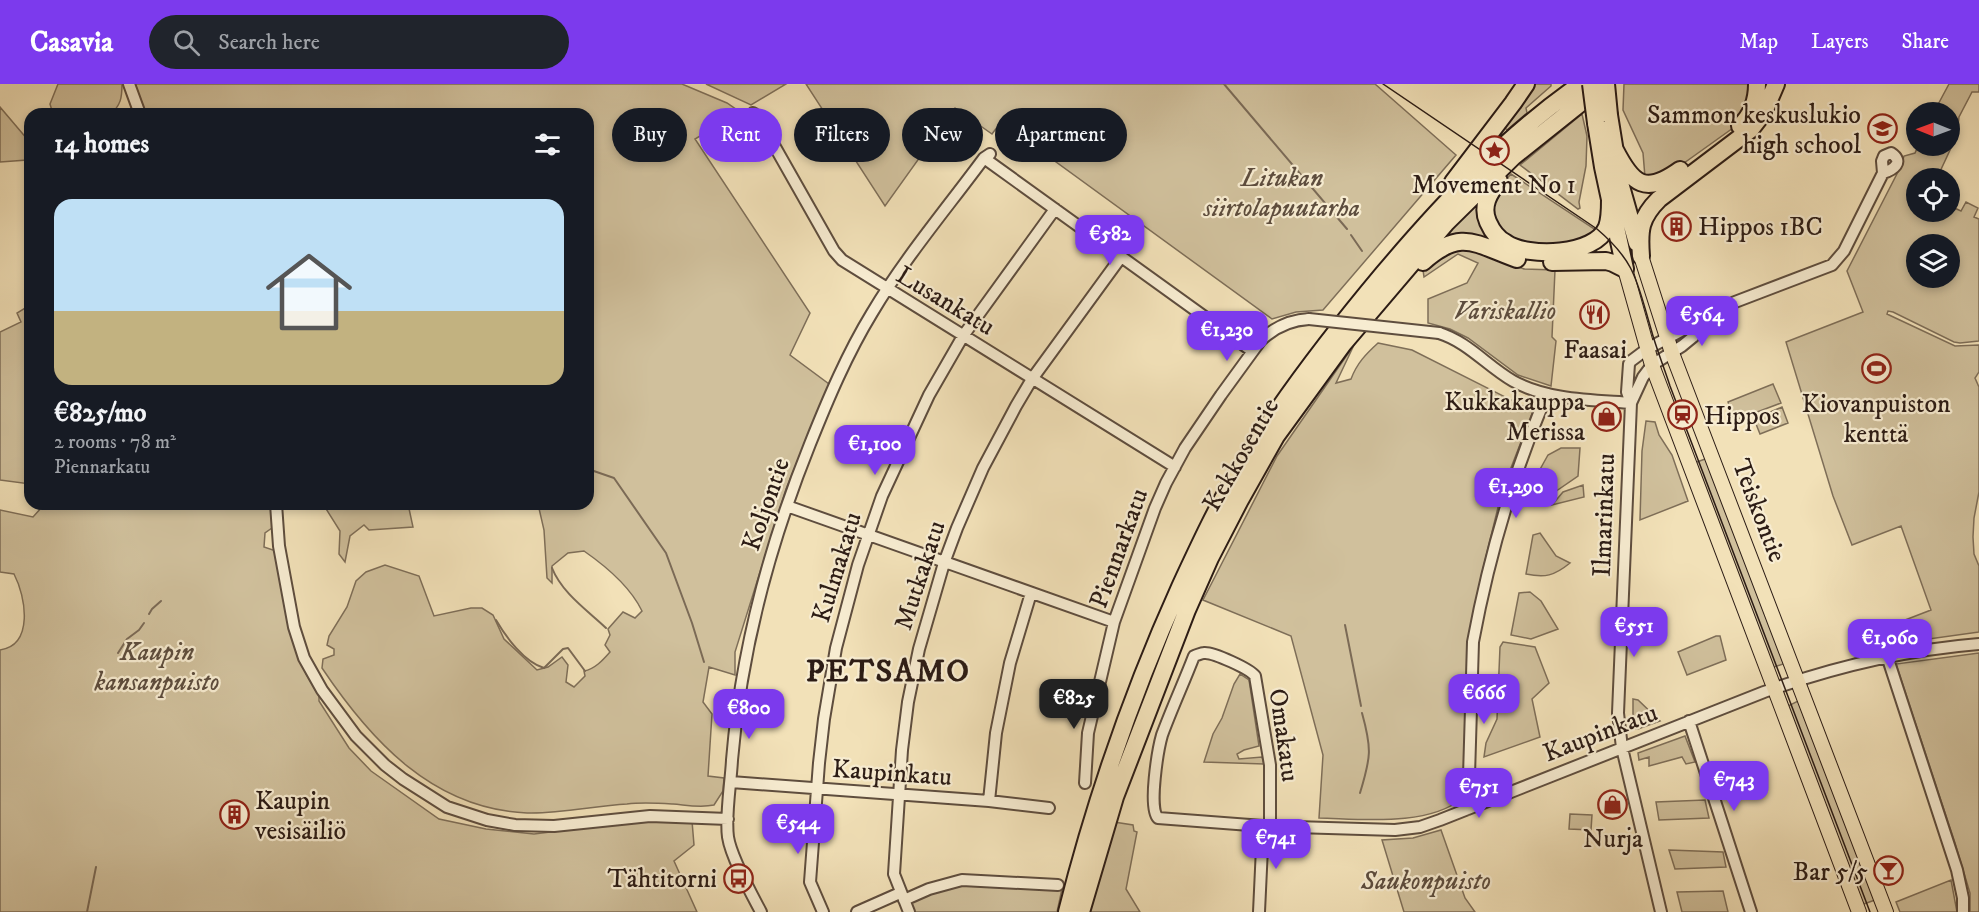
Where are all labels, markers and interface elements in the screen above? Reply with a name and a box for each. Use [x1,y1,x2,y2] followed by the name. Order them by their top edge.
[149,15,569,69] search box
[30,25,113,60] text: Casavia
[170,26,203,59] icon: search
[218,29,320,56] text: Search here
[1739,29,1778,55] text: Map
[1811,29,1869,55] text: Layers
[1902,29,1949,55] text: Share
[1647,99,1861,162] place label: Sammon keskuslukio high school
[1906,102,1960,156] north arrow
[1906,102,1960,288] map controls
[612,108,687,162] chip: Buy
[699,108,782,162] chip: Rent
[794,108,890,162] chip: Filters
[902,108,983,162] chip: New
[995,108,1127,162] chip: Apartment
[1866,113,1898,145] school or university icon: Sammon keskuslukio high school
[54,128,149,161] text: 14 homes
[531,128,564,161] icon: filters
[1478,134,1510,166] place icon: Movement No 1
[1203,162,1360,225] park label: Litukan siirtolapuutarha
[1906,168,1960,222] button: locate
[1412,169,1576,202] place label: Movement No 1
[1661,210,1693,242] building icon: Hippos 1BC
[1698,211,1823,244] place label: Hippos 1BC
[1074,215,1146,266] pin: €582
[1089,222,1131,247] text: €582
[1906,234,1960,288] button: layers
[255,238,363,346] icon: home
[890,259,1001,344] street label: Lusankatu
[1454,295,1556,328] park label: Variskallio
[1666,296,1738,347] pin: €564
[1579,299,1611,331] restaurant icon: Faasai
[1680,303,1724,328] text: €564
[1178,311,1276,362] pin: €1,230
[1201,318,1253,343] text: €1,230
[1563,334,1627,367] place label: Faasai
[1860,353,1892,385] sports icon: Kiovanpuiston kenttä
[1444,386,1585,449] place label: Kukkakauppa Merissa
[1801,388,1951,451] place label: Kiovanpuiston kenttä
[1196,392,1287,517] street label: Kekkosentie
[54,397,146,430] text: €825/mo
[1667,399,1699,431] station icon: Hippos
[1590,400,1622,432] shop icon: Kukkakauppa Merissa
[1704,400,1780,433] place label: Hippos
[826,425,924,476] pin: €1,100
[54,430,176,455] text: 2 rooms · 78 m²
[848,432,902,457] text: €1,100
[735,453,798,555] street label: Koljontie
[1586,453,1623,578] street label: Ilmarinkatu
[1724,454,1793,567] street label: Teiskontie
[54,455,150,480] text: Piennarkatu
[1467,468,1565,519] pin: €1,290
[1488,475,1544,500] text: €1,290
[1083,484,1156,613] street label: Piennarkatu
[805,508,870,627] street label: Kulmakatu
[887,517,954,634] street label: Mutkakatu
[1598,607,1670,658] pin: €551
[1615,614,1653,639] text: €551
[1841,619,1939,670] pin: €1,060
[1862,626,1918,651] text: €1,060
[94,636,219,699] park label: Kaupin kansanpuisto
[806,652,970,692] district label: PETSAMO
[1448,674,1520,725] pin: €666
[1038,679,1110,730] pin: €825
[1463,681,1505,706] text: €666
[1053,686,1095,711] text: €825
[1261,686,1306,784] street label: Omakatu
[713,689,785,740] pin: €800
[727,696,771,721] text: €800
[1539,696,1662,770] street label: Kaupinkatu
[831,753,953,794] street label: Kaupinkatu
[1698,761,1770,812] pin: €743
[1443,768,1515,819] pin: €751
[1714,768,1754,793] text: €743
[1459,775,1499,800] text: €751
[254,785,346,848] place label: Kaupin vesisäiliö
[1597,788,1629,820] shop icon: Nurja
[218,799,250,831] building icon: Kaupin vesisäiliö
[762,804,834,855] pin: €544
[776,811,820,836] text: €544
[1240,819,1312,870] pin: €741
[1583,823,1643,856] place label: Nurja
[1256,826,1296,851] text: €741
[1873,855,1905,887] bar icon: Bar 5/5
[1793,856,1868,889] place label: Bar 5/5
[722,862,754,894] bus stop icon: Tähtitorni
[607,863,717,896] place label: Tähtitorni
[1360,865,1491,898] park label: Saukonpuisto

